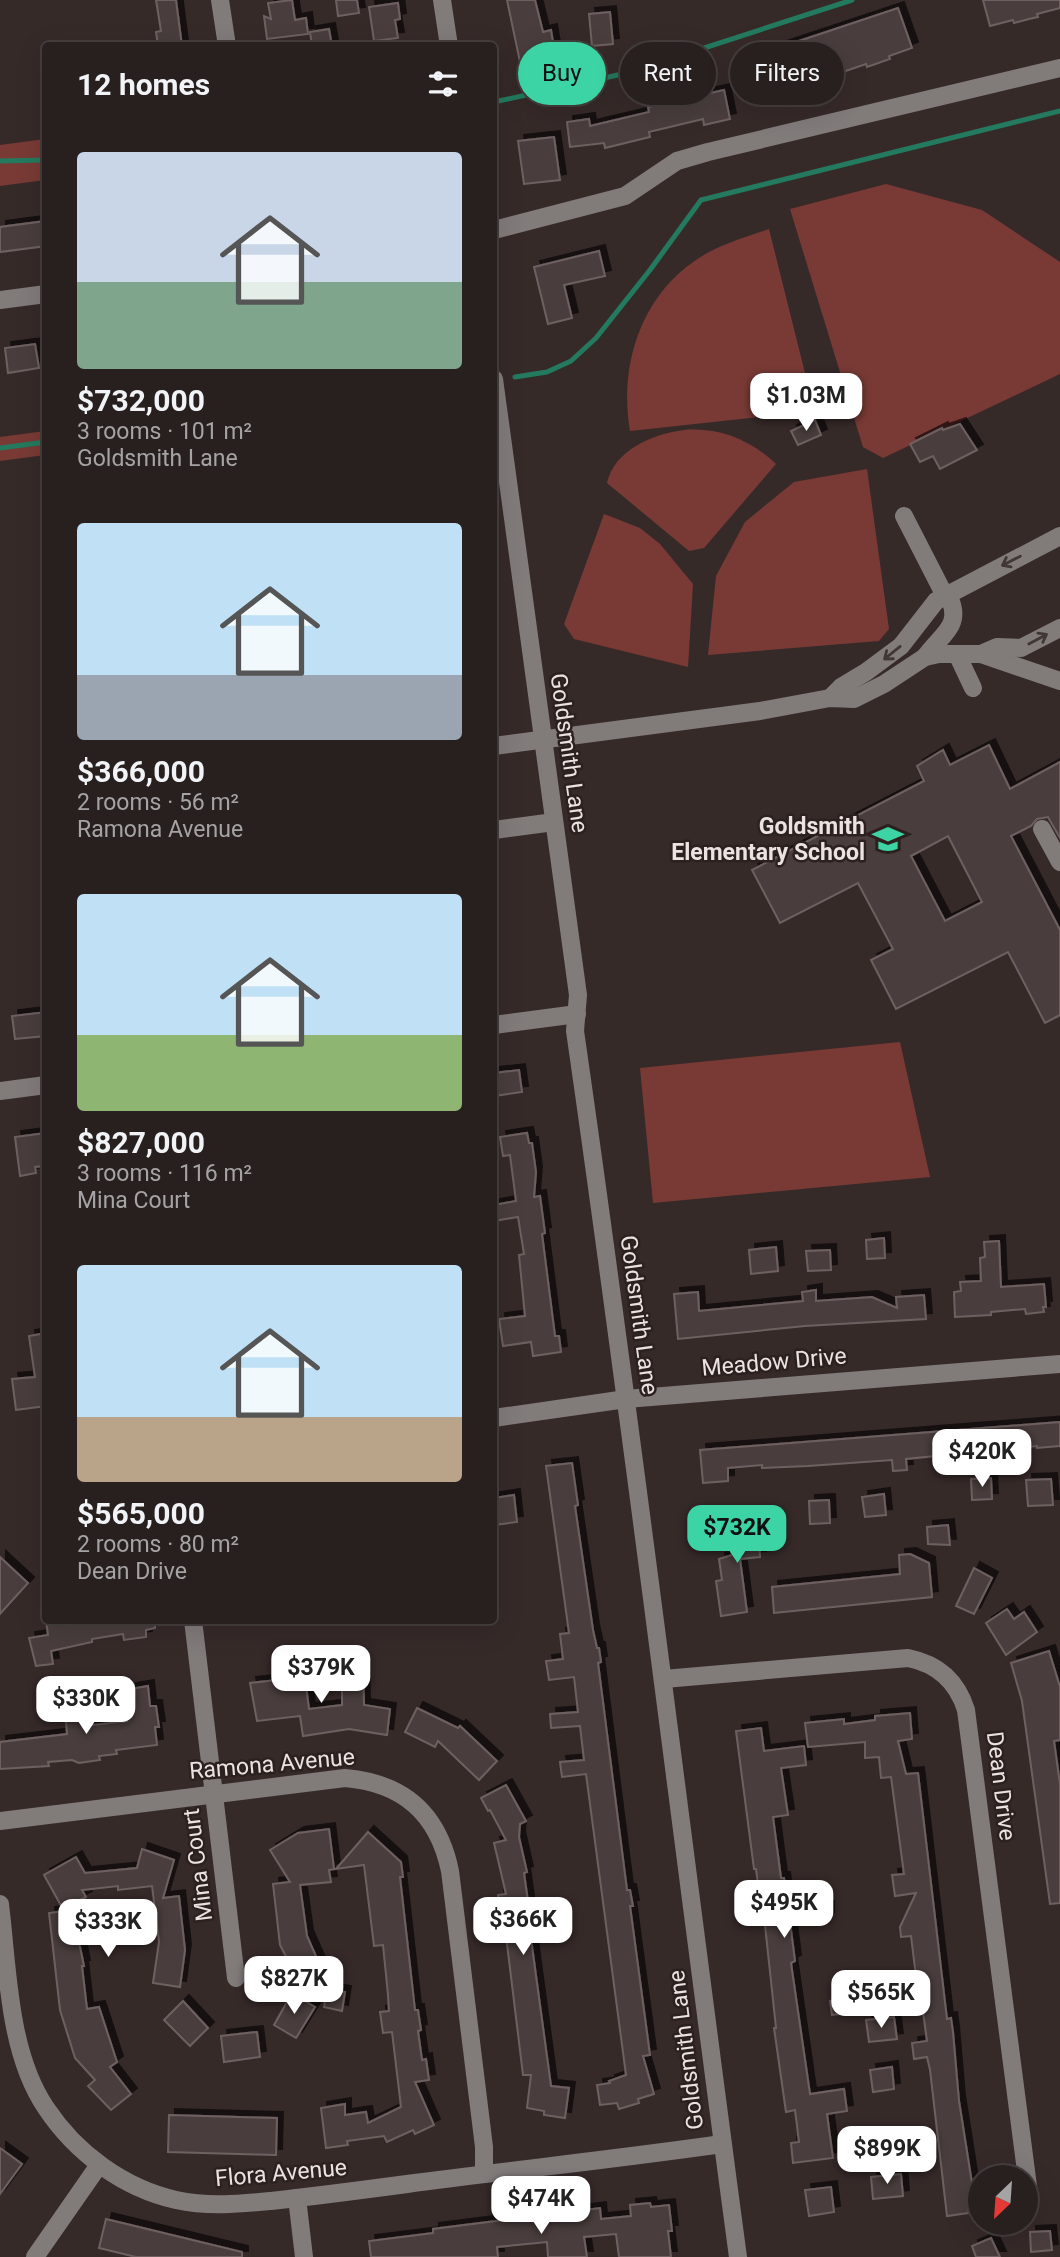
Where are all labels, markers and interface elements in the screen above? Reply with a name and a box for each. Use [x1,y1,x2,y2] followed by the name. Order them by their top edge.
[518,42,606,105] chip: Buy
[620,42,716,105] chip: Rent
[730,42,844,105] chip: Filters
[424,65,462,103] icon: filters
[77,67,210,102] text: 12 homes
[207,197,333,323] icon: home
[749,374,863,433] pin: $1.03M
[766,382,846,409] text: $1.03M
[77,383,205,418] text: $732,000
[77,418,252,445] text: 3 rooms · 101 m²
[77,445,238,472] text: Goldsmith Lane
[1001,555,1022,569] one-way arrow
[207,568,333,694] icon: home
[1028,632,1048,646] one-way arrow
[884,645,902,661] one-way arrow
[544,672,594,834] street label: Goldsmith Lane
[77,754,205,789] text: $366,000
[77,789,239,816] text: 2 rooms · 56 m²
[671,813,865,866] place label: Goldsmith Elementary School
[77,816,243,843] text: Ramona Avenue
[871,822,905,856] school or university icon: Goldsmith Elementary School
[207,939,333,1065] icon: home
[77,1125,205,1160] text: $827,000
[77,1160,252,1187] text: 3 rooms · 116 m²
[77,1187,190,1214] text: Mina Court
[614,1234,664,1396] street label: Goldsmith Lane
[207,1310,333,1436] icon: home
[700,1342,848,1382] street label: Meadow Drive
[933,1430,1031,1489] pin: $420K
[948,1438,1016,1465] text: $420K
[77,1496,205,1531] text: $565,000
[688,1506,786,1565] pin: $732K
[703,1514,771,1541] text: $732K
[77,1531,239,1558] text: 2 rooms · 80 m²
[77,1558,187,1585] text: Dean Drive
[272,1646,370,1705] pin: $379K
[287,1654,355,1681] text: $379K
[37,1676,135,1736] pin: $330K
[52,1685,120,1712] text: $330K
[981,1730,1021,1842] street label: Dean Drive
[188,1743,356,1785] street label: Ramona Avenue
[178,1807,218,1923] street label: Mina Court
[735,1881,833,1940] pin: $495K
[750,1889,818,1916] text: $495K
[474,1898,572,1957] pin: $366K
[59,1899,157,1959] pin: $333K
[489,1906,557,1933] text: $366K
[74,1908,142,1935] text: $333K
[245,1956,343,2016] pin: $827K
[260,1965,328,1992] text: $827K
[663,1969,709,2131] street label: Goldsmith Lane
[832,1970,930,2030] pin: $565K
[847,1979,915,2006] text: $565K
[838,2126,936,2186] pin: $899K
[853,2135,921,2162] text: $899K
[214,2154,348,2192] street label: Flora Avenue
[968,2165,1038,2235] north arrow
[968,2165,1038,2235] map controls
[492,2176,590,2236] pin: $474K
[507,2185,575,2212] text: $474K

